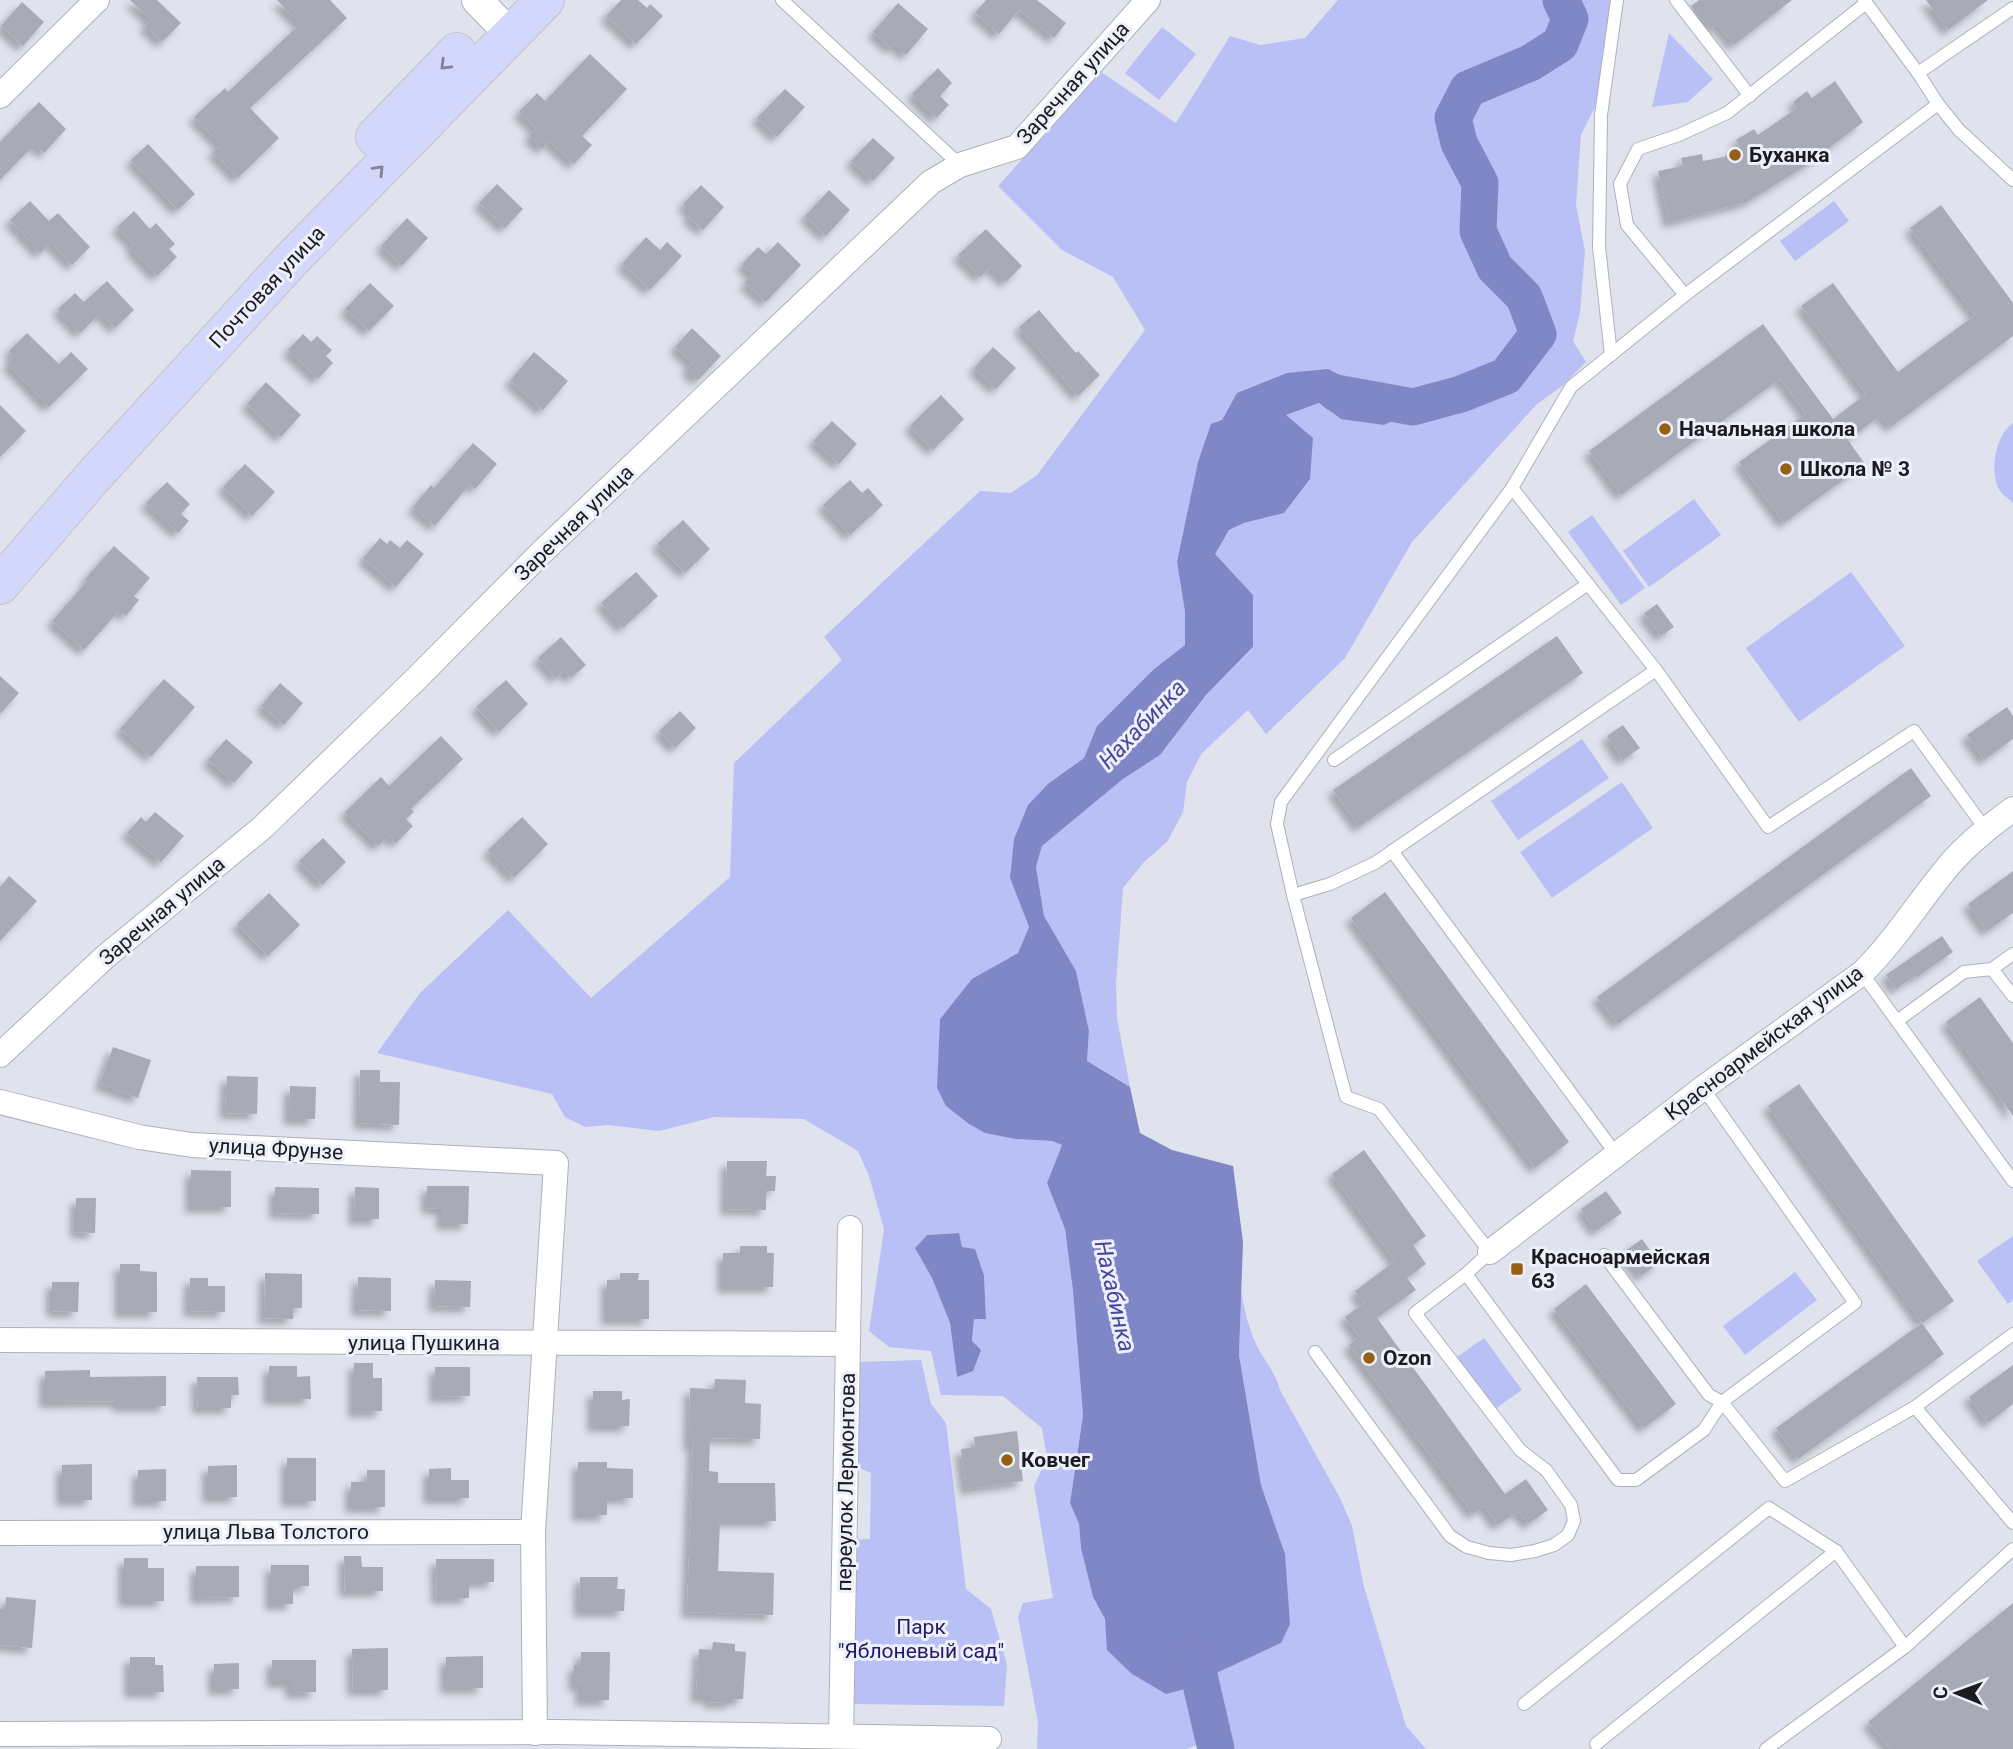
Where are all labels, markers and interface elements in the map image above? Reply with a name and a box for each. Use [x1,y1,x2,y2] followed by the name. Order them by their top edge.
[1012,17,1134,149] street label: Заречная улица
[440,56,453,69] one-way arrow
[1749,143,1830,167] place label: Буханка
[1727,147,1743,163] marker: Буханка
[370,165,383,178] one-way arrow
[204,221,330,353] street label: Почтовая улица
[1679,417,1855,441] place label: Начальная школа
[1657,421,1673,437] marker: Начальная школа
[1800,457,1910,481] place label: Школа № 3
[509,460,639,586] street label: Заречная улица
[1778,461,1794,477] marker: Школа № 3
[1093,674,1191,775] water label: Нахабинка
[94,852,230,970] street label: Заречная улица
[1660,961,1868,1125] street label: Красноармейская улица
[208,1133,344,1165] street label: улица Фрунзе
[1089,1238,1140,1354] water label: Нахабинка
[1531,1245,1710,1293] place label: Красноармейская 63
[1509,1261,1525,1277] marker: Красноармейская 63
[348,1331,500,1355] street label: улица Пушкина
[1383,1346,1432,1370] place label: Ozon
[1361,1350,1377,1366] marker: Ozon
[832,1372,860,1592] street label: переулок Лермонтова
[1021,1448,1090,1472] place label: Ковчег
[999,1452,1015,1468] marker: Ковчег
[163,1520,369,1544] street label: улица Льва Толстого
[838,1615,1004,1663] park label: Парк "Яблоневый сад"
[1922,1658,1992,1728] north arrow
[1929,1686,1952,1699] text: С

